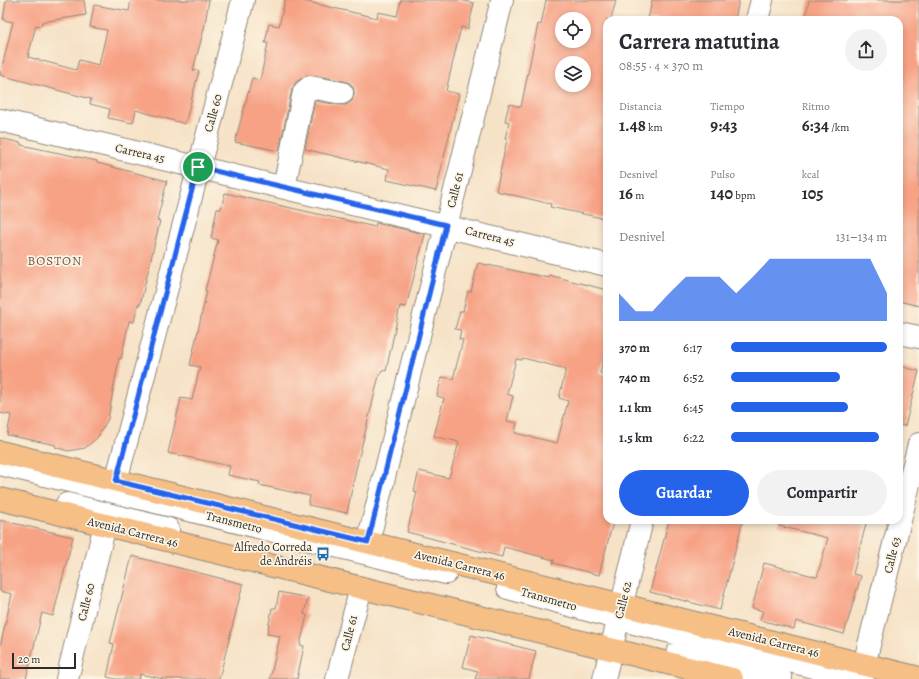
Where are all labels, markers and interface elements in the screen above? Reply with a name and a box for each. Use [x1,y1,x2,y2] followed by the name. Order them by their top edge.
[555,12,591,92] map controls
[555,12,591,48] button: locate
[619,27,780,57] text: Carrera matutina
[845,29,887,71] button: share
[555,56,591,92] button: layers
[619,57,703,74] text: 08:55 · 4 × 370 m
[200,92,226,134] street label: Calle 60
[619,99,662,114] text: Distancia
[710,99,744,114] text: Tiempo
[802,99,830,114] text: Ritmo
[619,114,646,137] text: 1.48
[710,114,738,137] text: 9:43
[802,114,829,137] text: 6:34
[646,120,663,135] text: km
[829,120,849,135] text: /km
[114,140,166,166] street label: Carrera 45
[181,150,215,184] pin
[187,156,209,178] icon: arrive
[619,167,658,182] text: Desnivel
[710,167,735,182] text: Pulso
[802,167,819,182] text: kcal
[443,170,467,210] street label: Calle 61
[619,182,633,205] text: 16
[710,182,733,205] text: 140
[802,182,824,205] text: 105
[633,188,644,203] text: m
[733,188,756,203] text: bpm
[464,222,516,250] street label: Carrera 45
[619,228,665,245] text: Desnivel
[836,228,887,245] text: 131–134 m
[28,252,82,269] district label: BOSTON
[619,339,650,356] text: 370 m
[683,339,702,356] text: 6:17
[619,369,650,386] text: 740 m
[683,369,704,386] text: 6:52
[619,399,652,416] text: 1.1 km
[683,399,704,416] text: 6:45
[619,429,653,446] text: 1.5 km
[683,429,704,446] text: 6:22
[619,470,749,516] button: Guardar
[757,470,887,516] button: Compartir
[204,507,264,537] street label: Transmetro
[85,513,180,551] street label: Avenida Carrera 46
[880,535,904,575] street label: Calle 63
[233,539,312,569] place label: Alfredo Correda de Andréis
[315,546,331,562] bus stop icon: Alfredo Correda de Andréis
[412,546,507,584] street label: Avenida Carrera 46
[611,579,635,620] street label: Calle 62
[74,581,98,623] street label: Calle 60
[519,583,579,615] street label: Transmetro
[337,613,361,653] street label: Calle 61
[726,623,821,661] street label: Avenida Carrera 46
[12,651,76,670] scale bar
[18,652,40,667] text: 20 m

